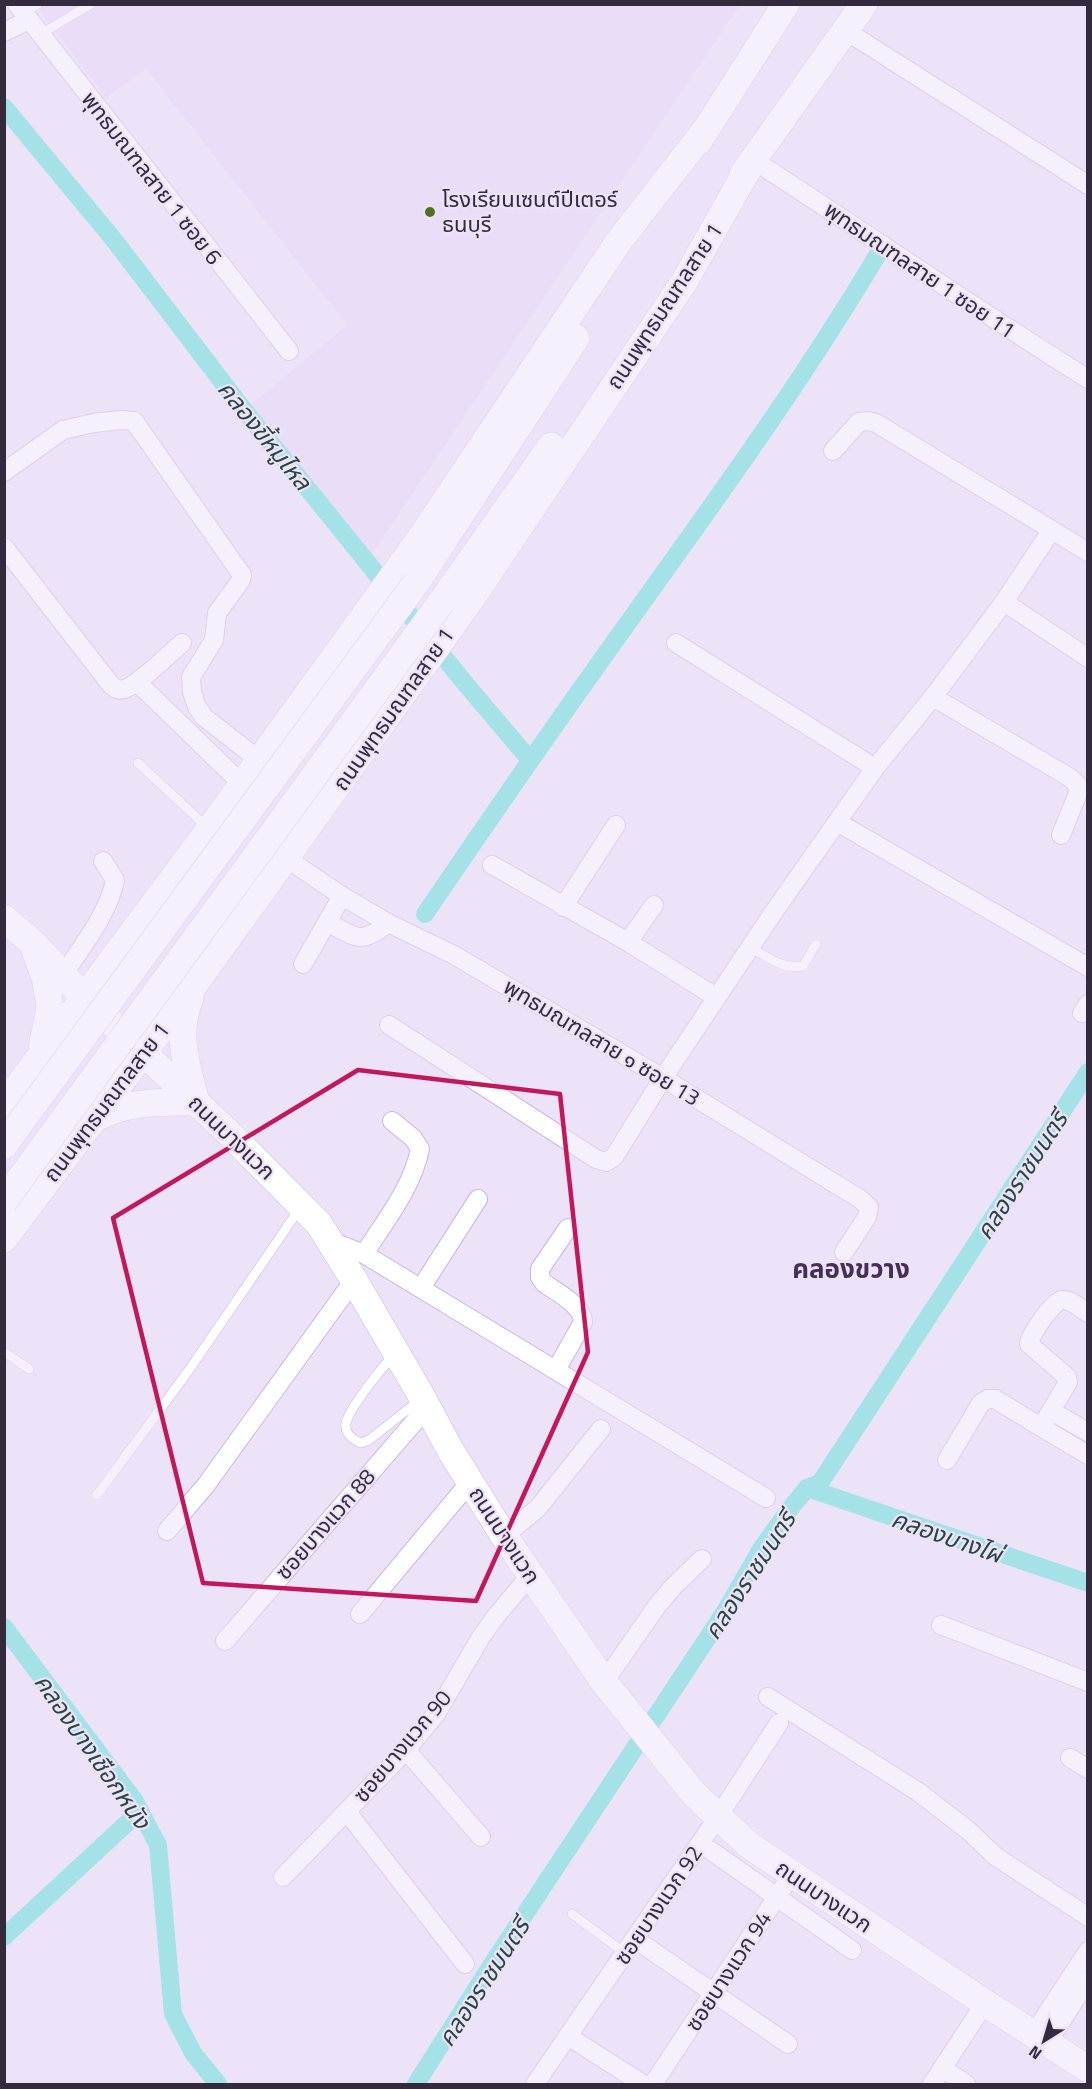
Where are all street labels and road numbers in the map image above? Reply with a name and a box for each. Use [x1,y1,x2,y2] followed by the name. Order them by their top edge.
[73,84,231,272] street label: พุทธมณฑลสาย 1 ซอย 6
[817,193,1023,347] street label: พุทธมณฑลสาย 1 ซอย 11
[597,216,731,396] street label: ถนนพุทธมณฑลสาย 1
[324,620,462,798] street label: ถนนพุทธมณฑลสาย 1
[497,970,707,1114] street label: พุทธมณฑลสาย ๑ ซอย 13
[35,1015,177,1189] street label: ถนนพุทธมณฑลสาย 1
[180,1086,284,1188] street label: ถนนบางแวก
[267,1461,383,1587] street label: ซอยบางแวก 88
[461,1479,549,1591] street label: ถนนบางแวก
[345,1682,459,1810] street label: ซอยบางแวก 90
[605,1838,711,1972] street label: ซอยบางแวก 92
[769,1851,879,1941] street label: ถนนบางแวก
[676,1904,780,2038] street label: ซอยบางแวก 94

